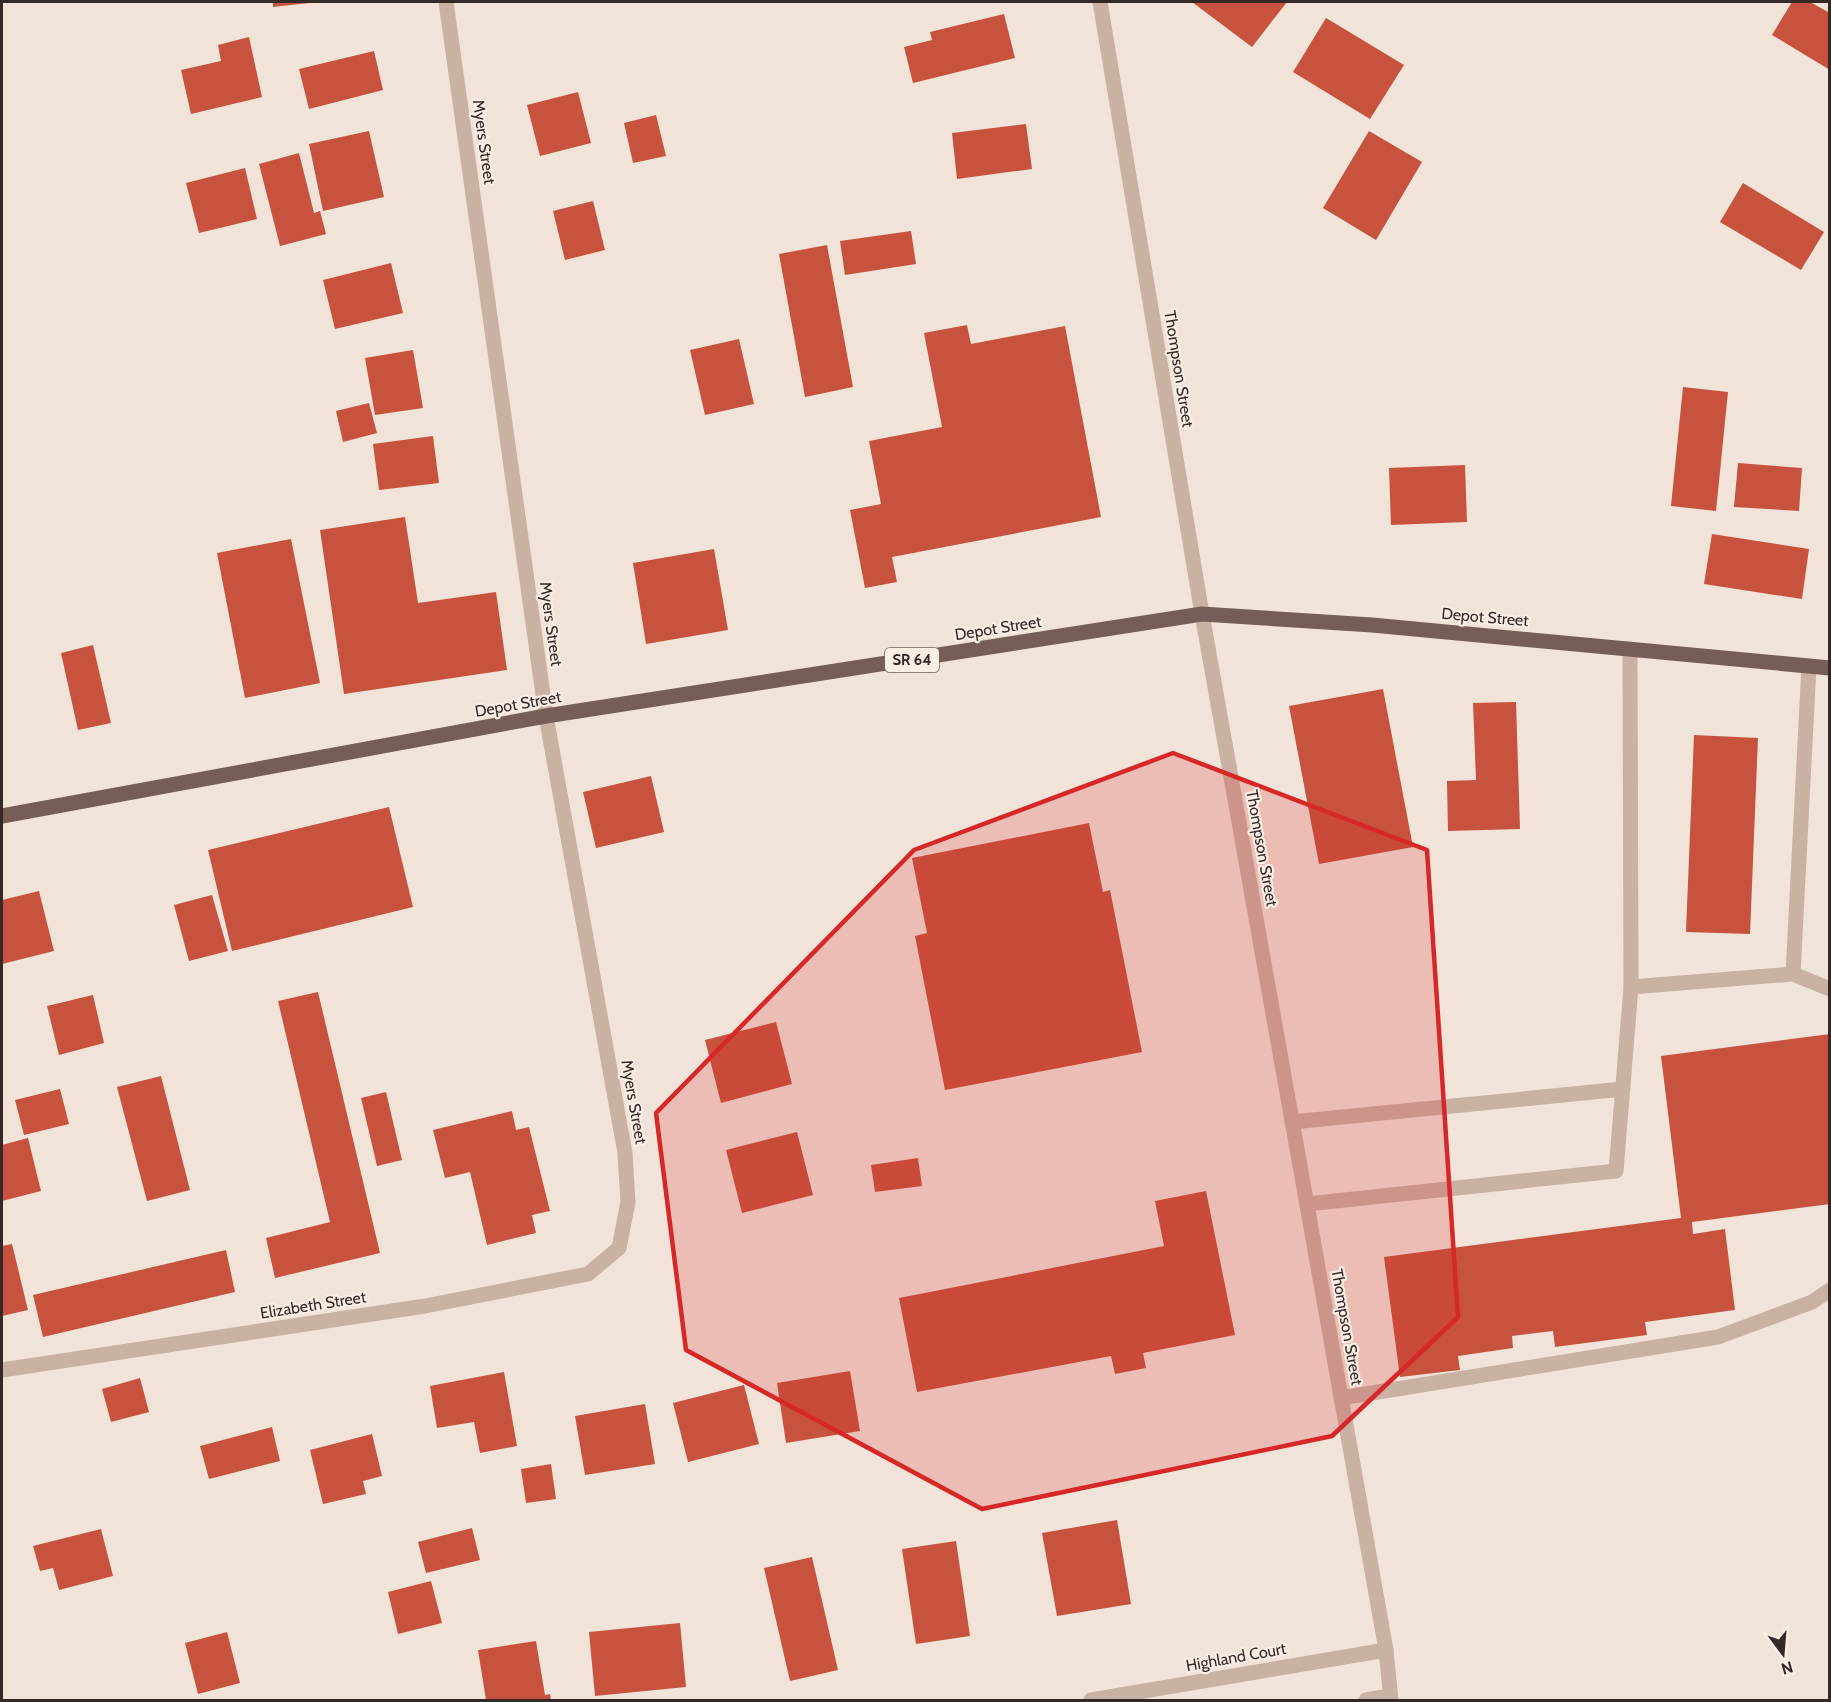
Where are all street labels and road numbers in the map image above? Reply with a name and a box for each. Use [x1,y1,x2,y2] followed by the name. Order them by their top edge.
[469,99,499,186] street label: Myers Street
[1160,309,1198,429] street label: Thompson Street
[536,581,566,668] street label: Myers Street
[1441,604,1530,630] street label: Depot Street
[953,612,1043,644] street label: Depot Street
[885,648,939,672] road number: SR 64
[473,687,563,721] street label: Depot Street
[1242,788,1282,908] street label: Thompson Street
[617,1058,651,1146] street label: Myers Street
[1327,1267,1367,1387] street label: Thompson Street
[259,1287,368,1323] street label: Elizabeth Street
[1184,1639,1288,1675] street label: Highland Court

